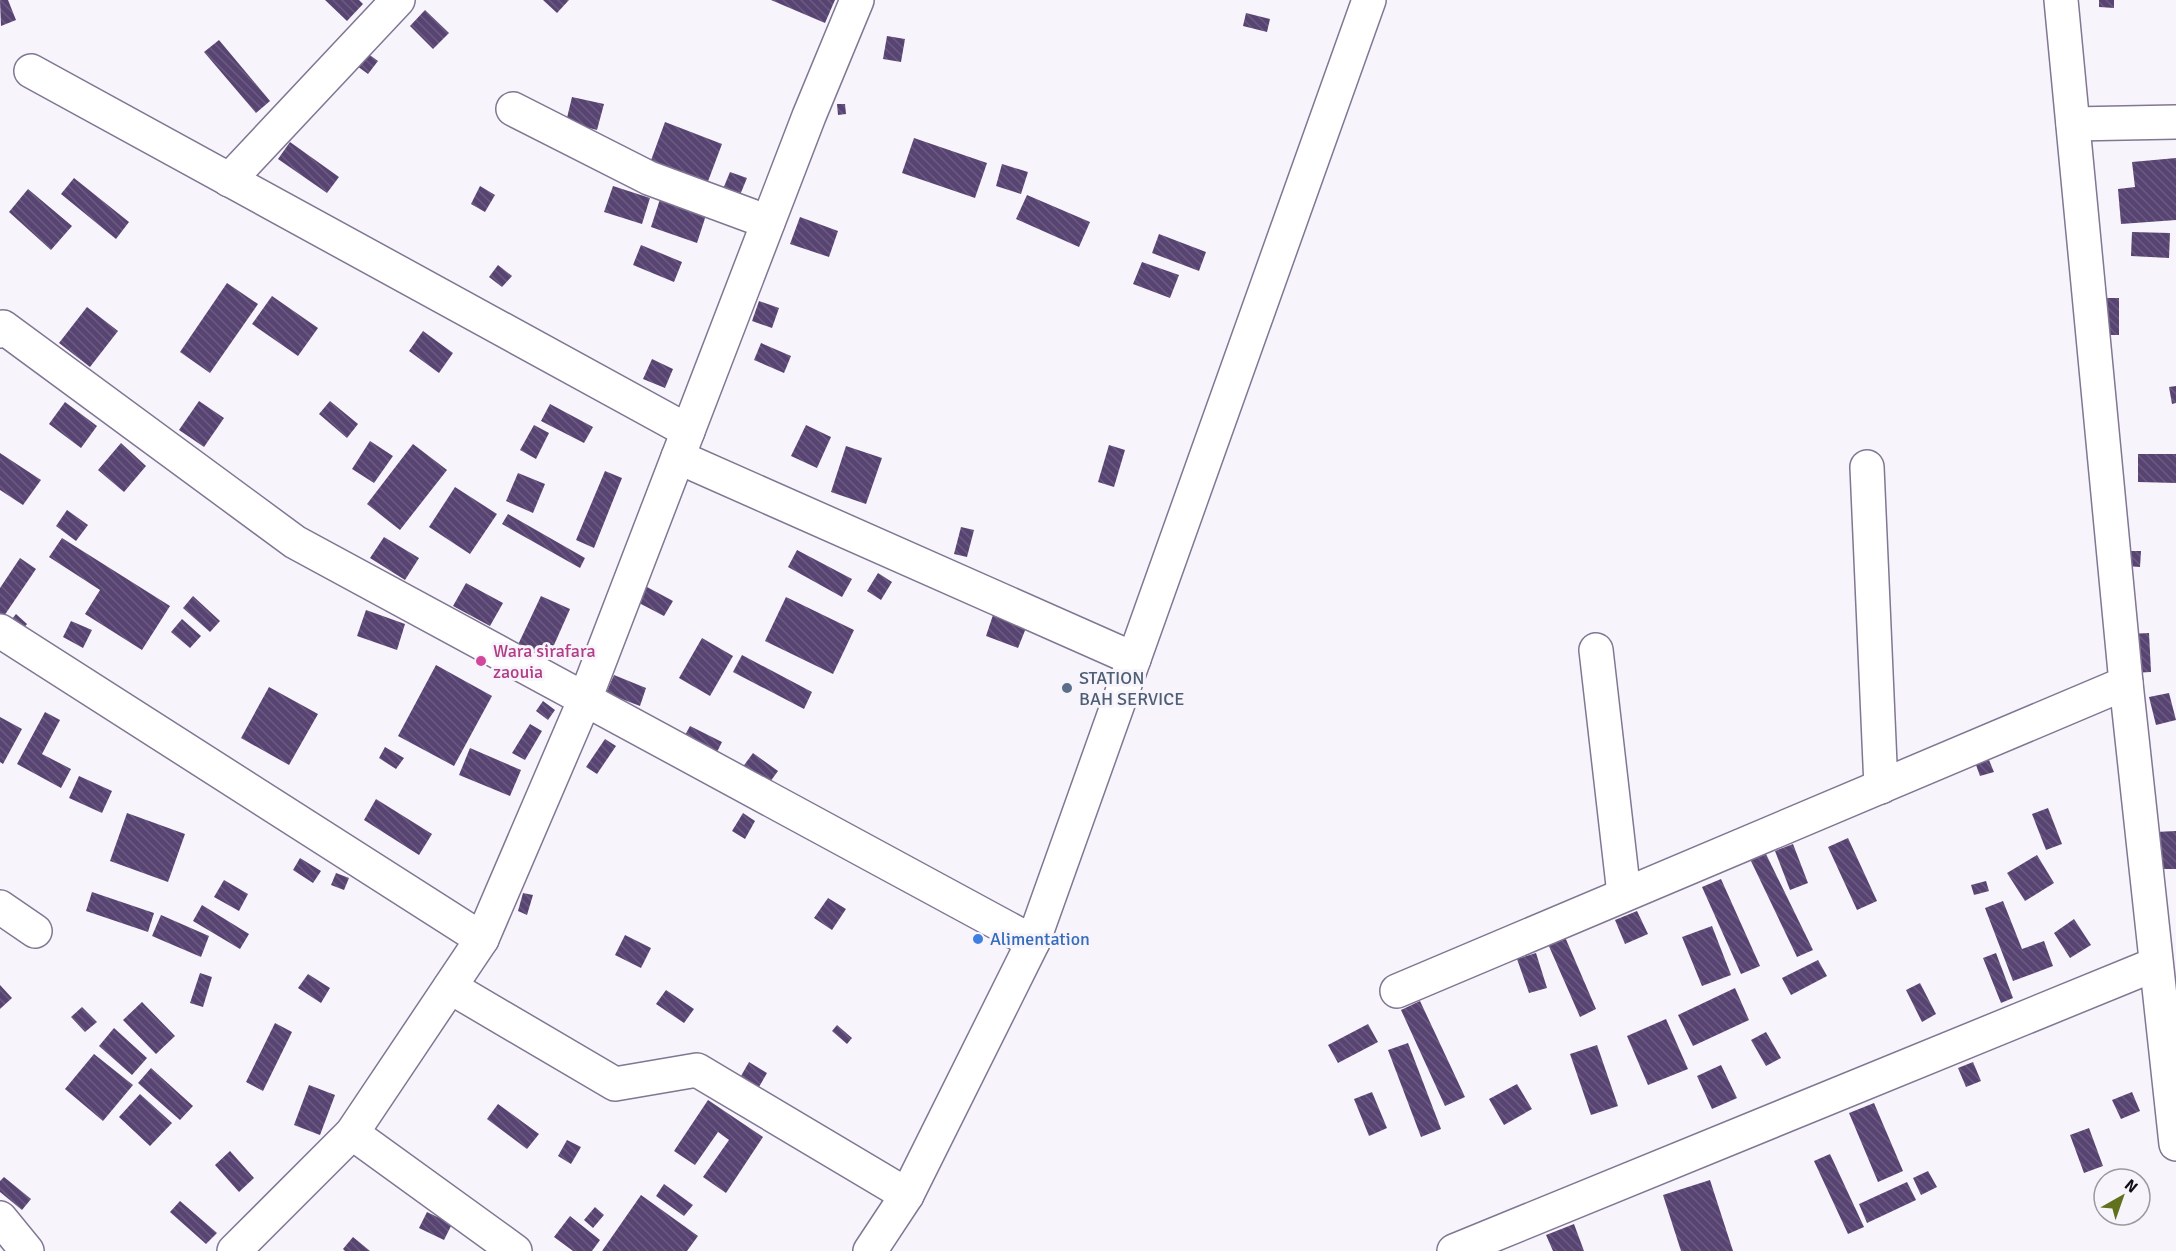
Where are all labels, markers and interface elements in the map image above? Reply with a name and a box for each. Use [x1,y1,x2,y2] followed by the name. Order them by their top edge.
[493,640,596,683] place label: Wara sirafara zaouia
[474,654,488,668] marker: Wara sirafara zaouia
[1079,667,1184,710] place label: STATION BAH SERVICE
[1060,681,1074,695] marker: STATION BAH SERVICE
[990,928,1090,950] place label: Alimentation
[971,932,985,946] marker: Alimentation
[2092,1167,2152,1227] north arrow
[2120,1175,2142,1198] text: N

